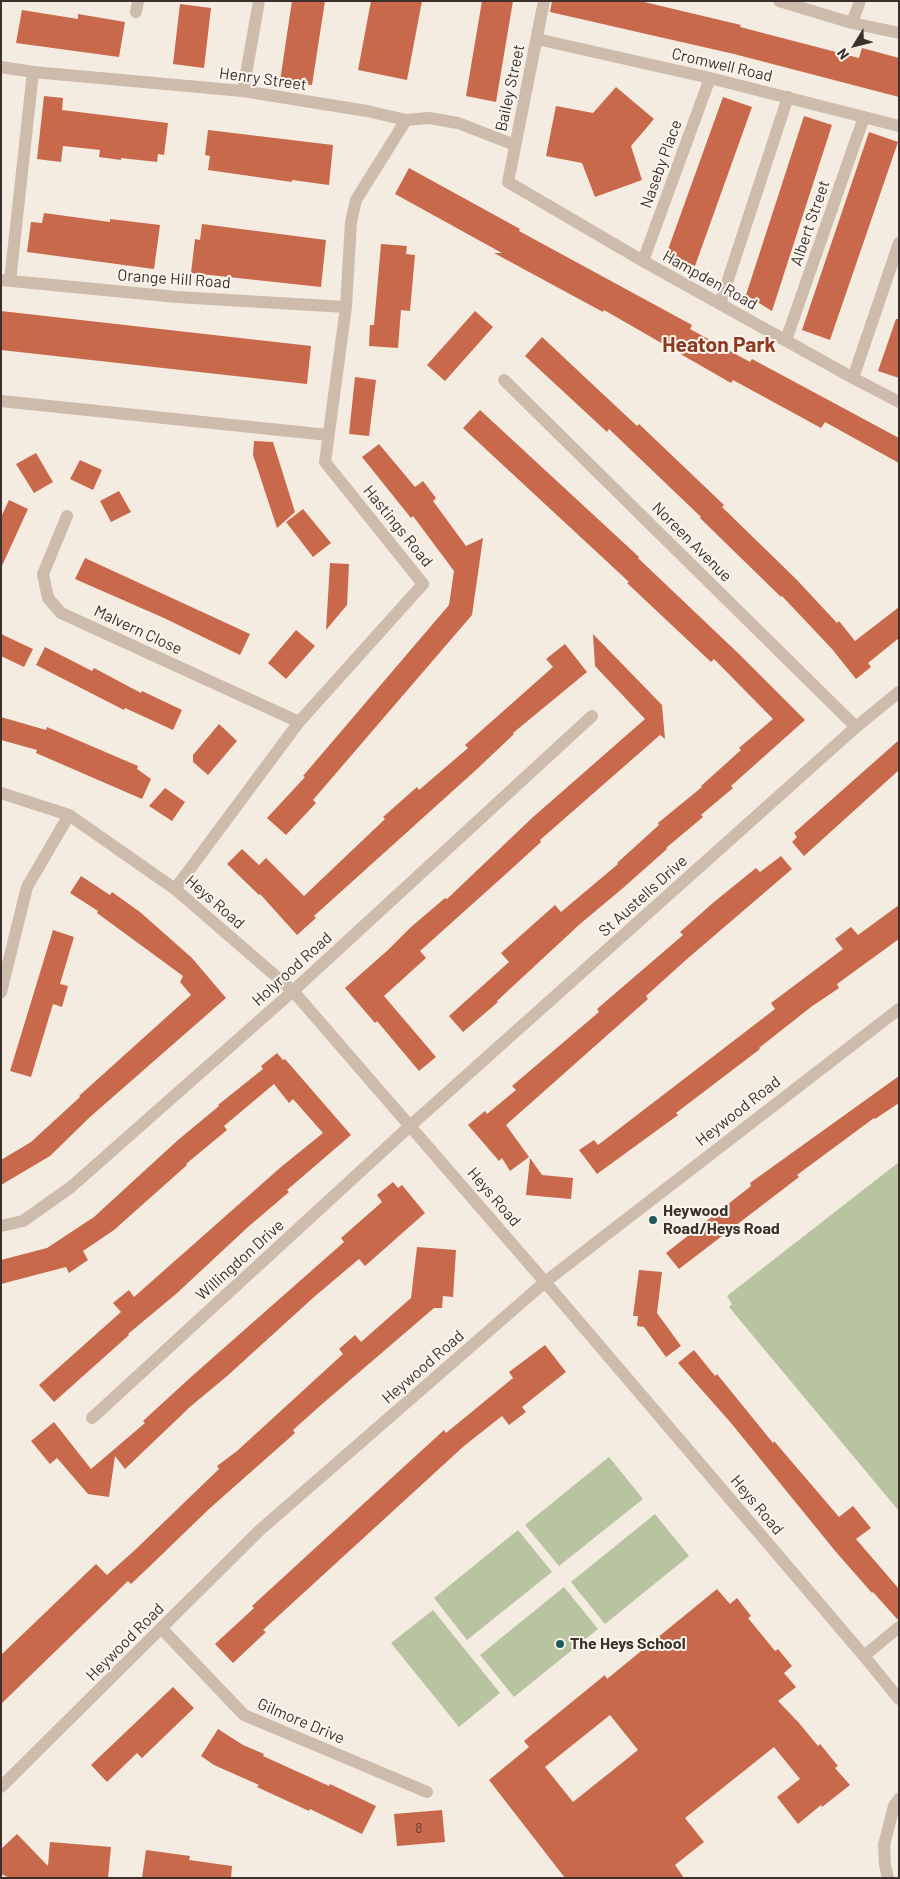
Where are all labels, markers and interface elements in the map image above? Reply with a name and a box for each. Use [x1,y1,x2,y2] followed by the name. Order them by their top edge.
[830,20,880,70] north arrow
[491,43,529,133] street label: Bailey Street
[670,44,774,86] street label: Cromwell Road
[833,45,852,63] text: N
[218,63,308,95] street label: Henry Street
[636,117,686,211] street label: Naseby Place
[786,178,834,268] street label: Albert Street
[659,246,761,314] street label: Hampden Road
[117,265,231,293] street label: Orange Hill Road
[662,332,776,358] district label: Heaton Park
[359,481,437,571] street label: Hastings Road
[648,498,736,586] street label: Noreen Avenue
[91,601,185,659] street label: Malvern Close
[595,851,691,941] street label: St Austells Drive
[182,871,248,933] street label: Heys Road
[248,928,336,1010] street label: Holyrood Road
[692,1072,784,1150] street label: Heywood Road
[463,1164,525,1230] street label: Heys Road
[663,1201,780,1239] place label: Heywood Road/Heys Road
[647,1214,659,1226] marker: Heywood Road/Heys Road
[192,1216,288,1304] street label: Willingdon Drive
[378,1326,468,1408] street label: Heywood Road
[727,1471,787,1539] street label: Heys Road
[82,1599,168,1685] street label: Heywood Road
[570,1634,686,1654] place label: The Heys School
[554,1638,566,1650] marker: The Heys School
[255,1694,347,1748] street label: Gilmore Drive
[415,1820,423,1836] house number: 8

